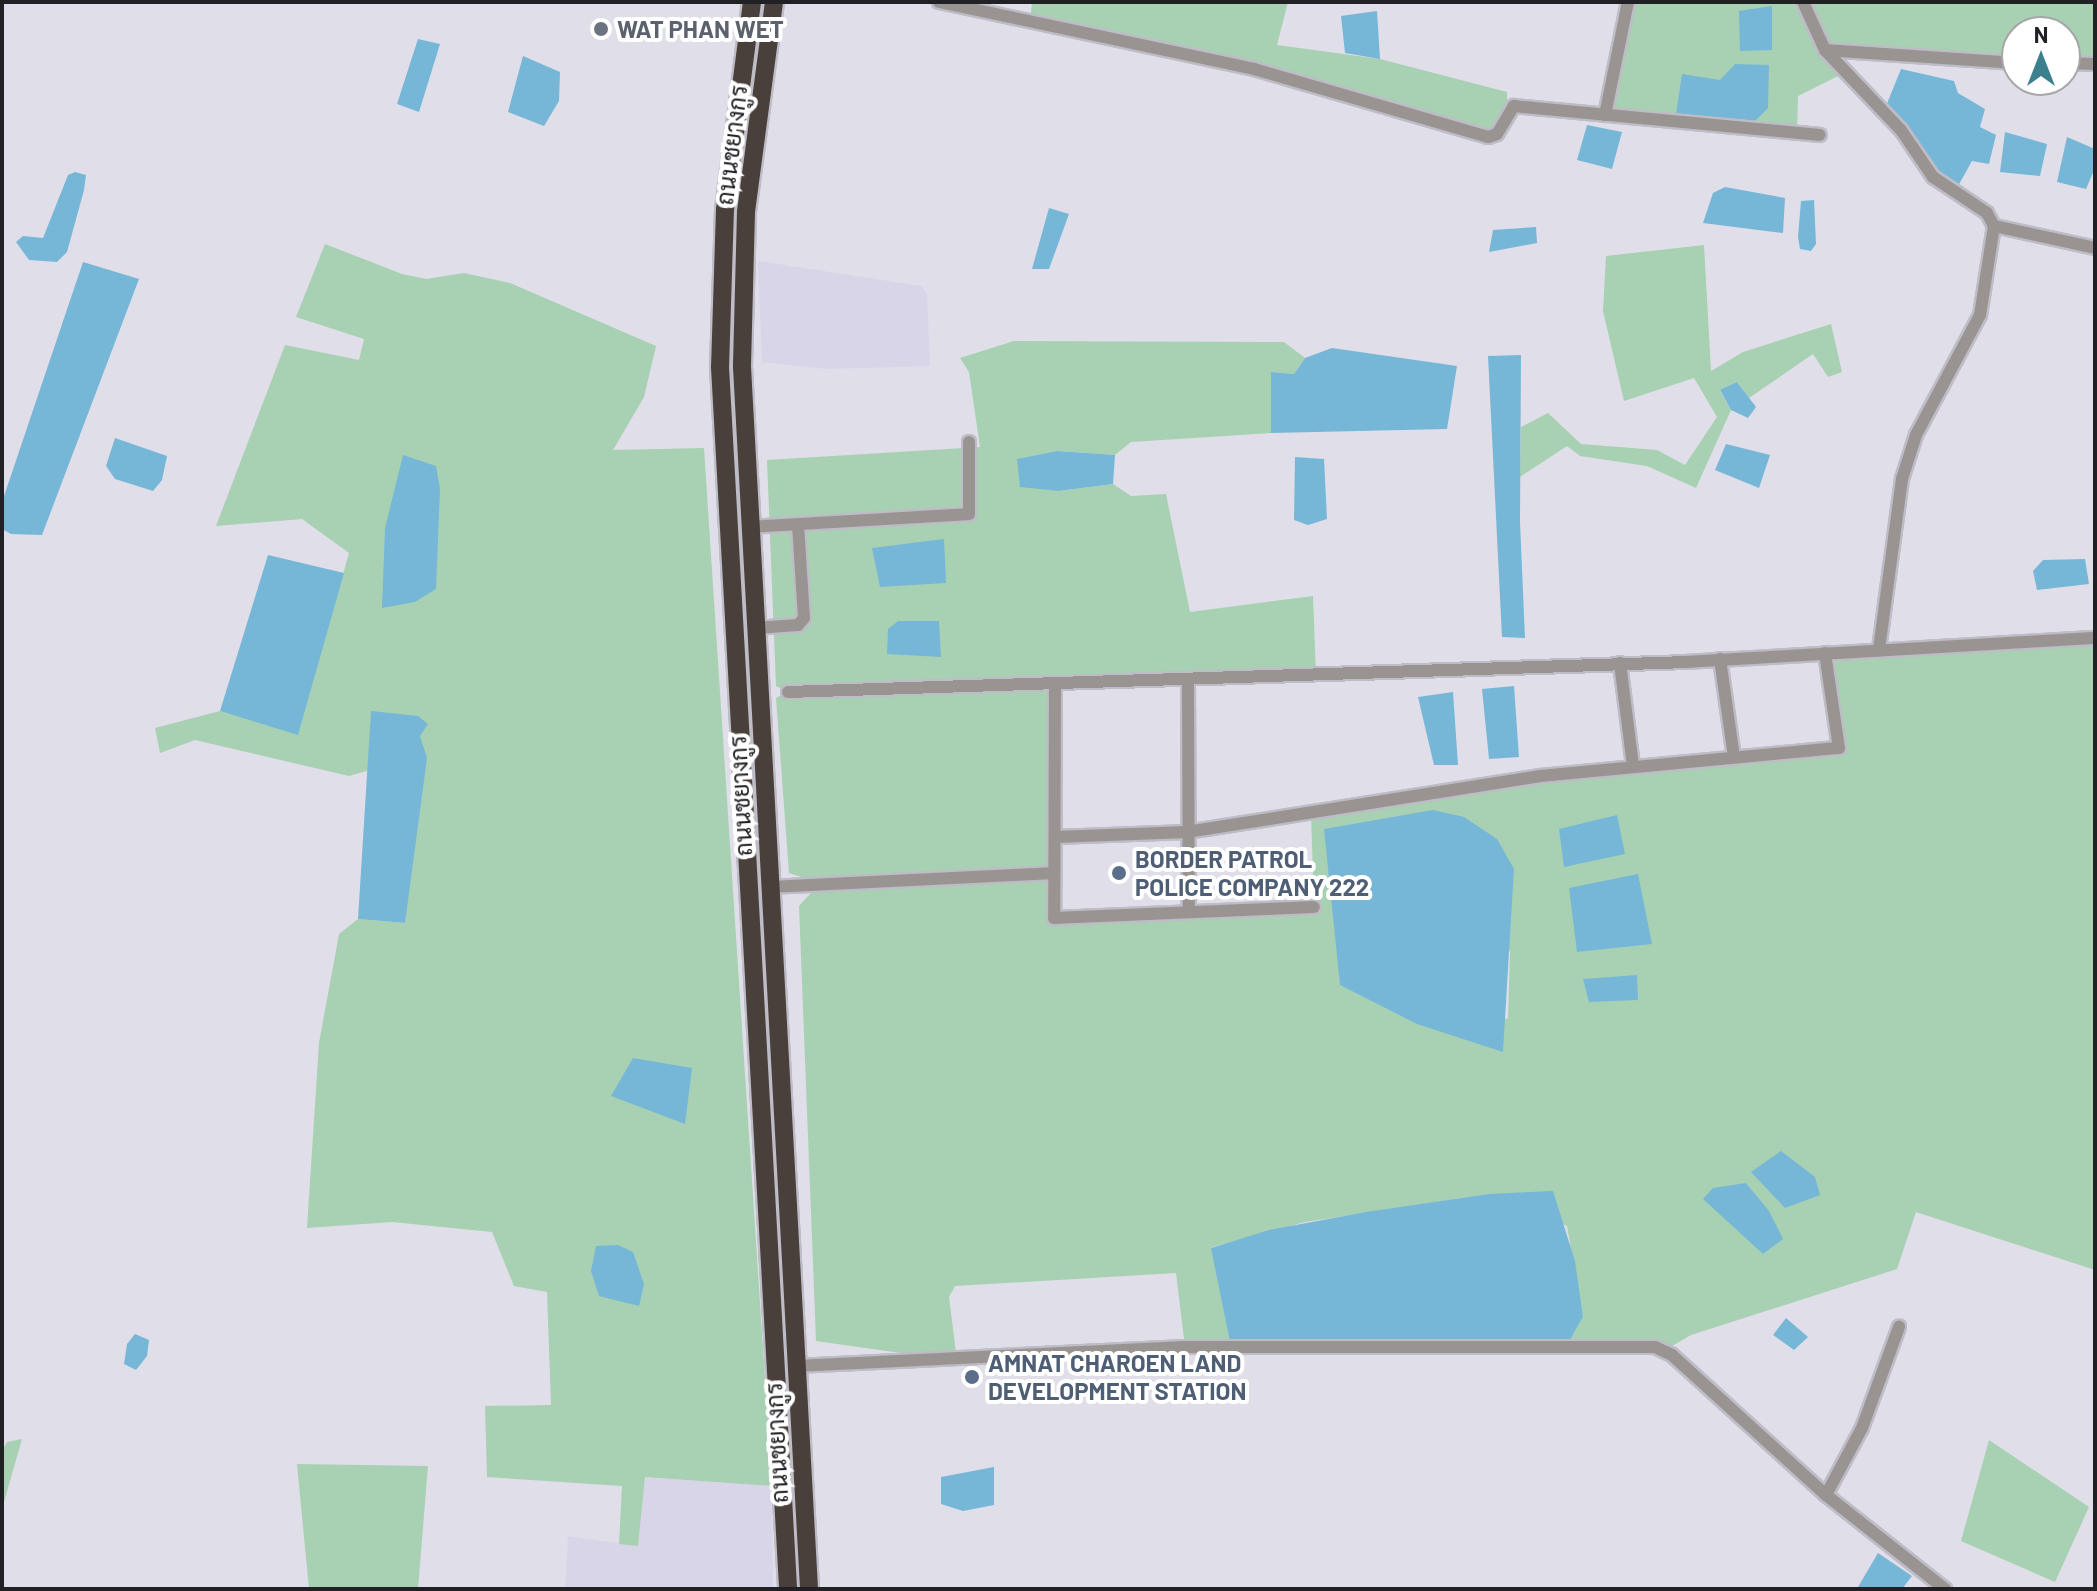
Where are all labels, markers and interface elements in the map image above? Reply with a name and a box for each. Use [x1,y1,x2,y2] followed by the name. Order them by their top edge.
[617,15,784,43] place label: WAT PHAN WET
[2001,16,2081,96] north arrow
[592,20,610,38] marker: WAT PHAN WET
[2034,21,2048,47] text: N
[709,83,753,207] street label: ถนนชยางกูร
[722,735,758,857] street label: ถนนชยางกูร
[1135,845,1369,901] place label: BORDER PATROL POLICE COMPANY 222
[1110,864,1128,882] marker: BORDER PATROL POLICE COMPANY 222
[988,1349,1246,1405] place label: AMNAT CHAROEN LAND DEVELOPMENT STATION
[963,1368,981,1386] marker: AMNAT CHAROEN LAND DEVELOPMENT STATION
[758,1382,794,1504] street label: ถนนชยางกูร

